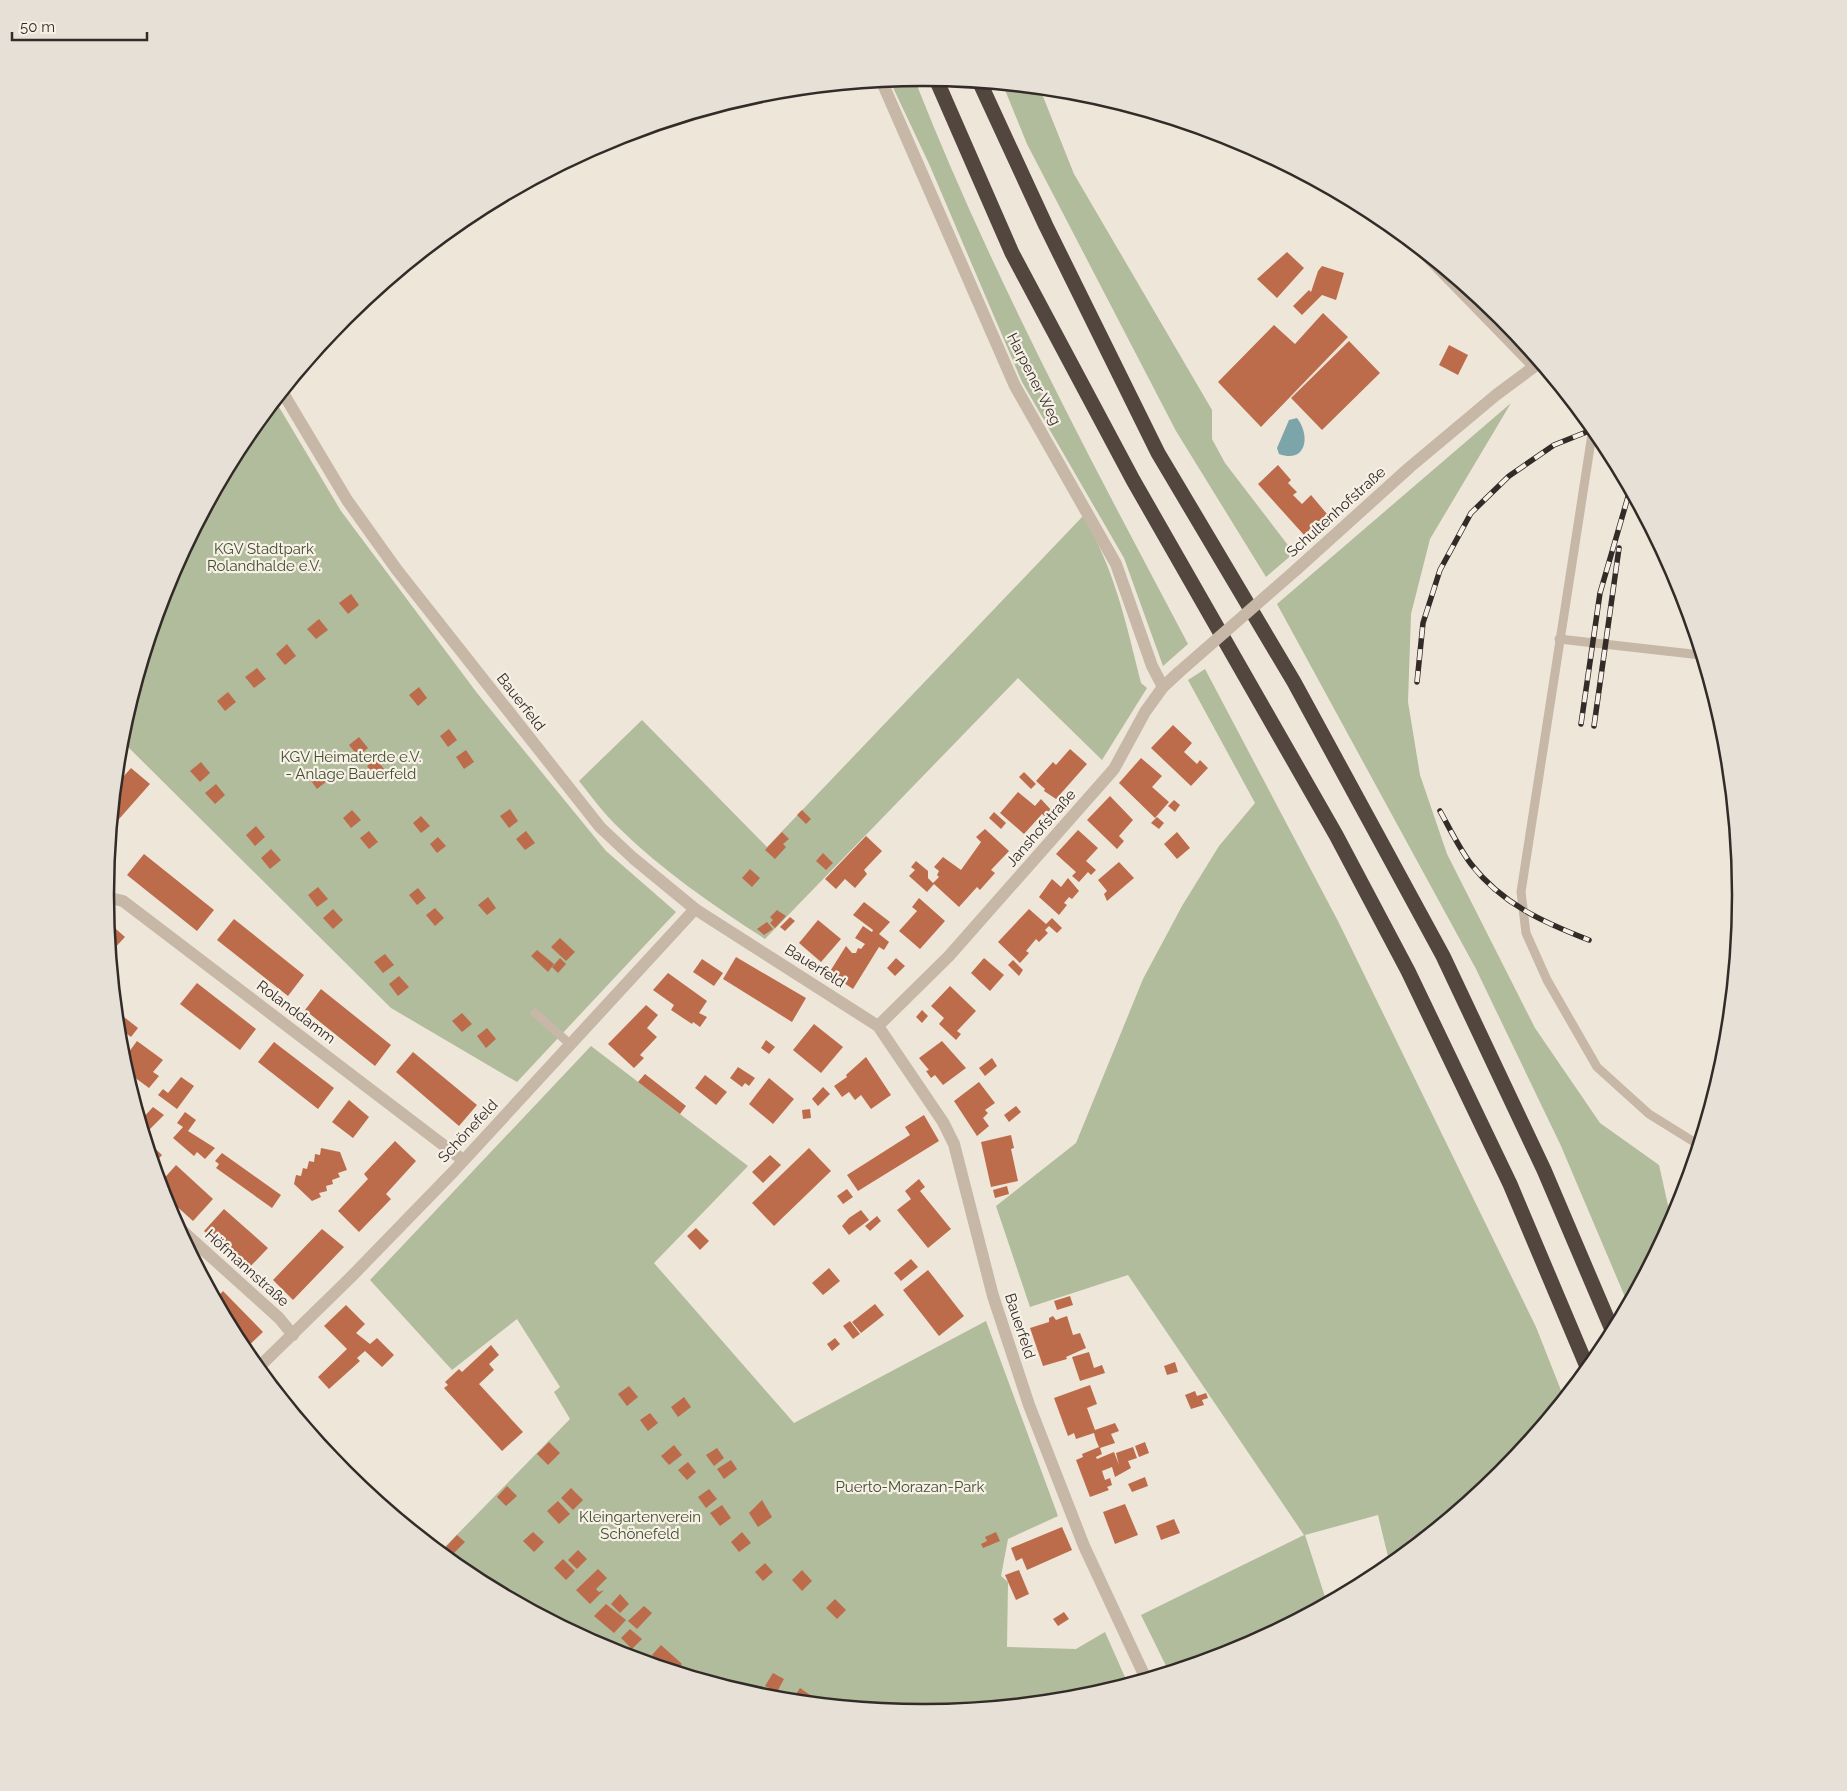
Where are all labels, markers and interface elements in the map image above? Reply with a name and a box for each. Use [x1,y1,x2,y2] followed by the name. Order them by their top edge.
[12,10,148,42] scale bar
[20,18,55,36] text: 50 m
[1003,330,1065,428] street label: Harpener Weg
[1283,463,1389,561] street label: Schultenhofstraße
[207,540,321,575] park label: KGV Stadtpark Rolandhalde e.V.
[493,670,549,734] street label: Bauerfeld
[280,748,422,783] park label: KGV Heimaterde e.V. - Anlage Bauerfeld
[1003,786,1080,870] street label: Janshofstraße
[781,940,849,992] street label: Bauerfeld
[253,977,339,1047] street label: Rolanddamm
[434,1096,502,1166] street label: Schönefeld
[201,1226,293,1311] street label: Höfmannstraße
[1001,1291,1039,1361] street label: Bauerfeld
[835,1478,985,1496] park label: Puerto-Morazan-Park
[579,1508,701,1543] park label: Kleingartenverein Schönefeld

